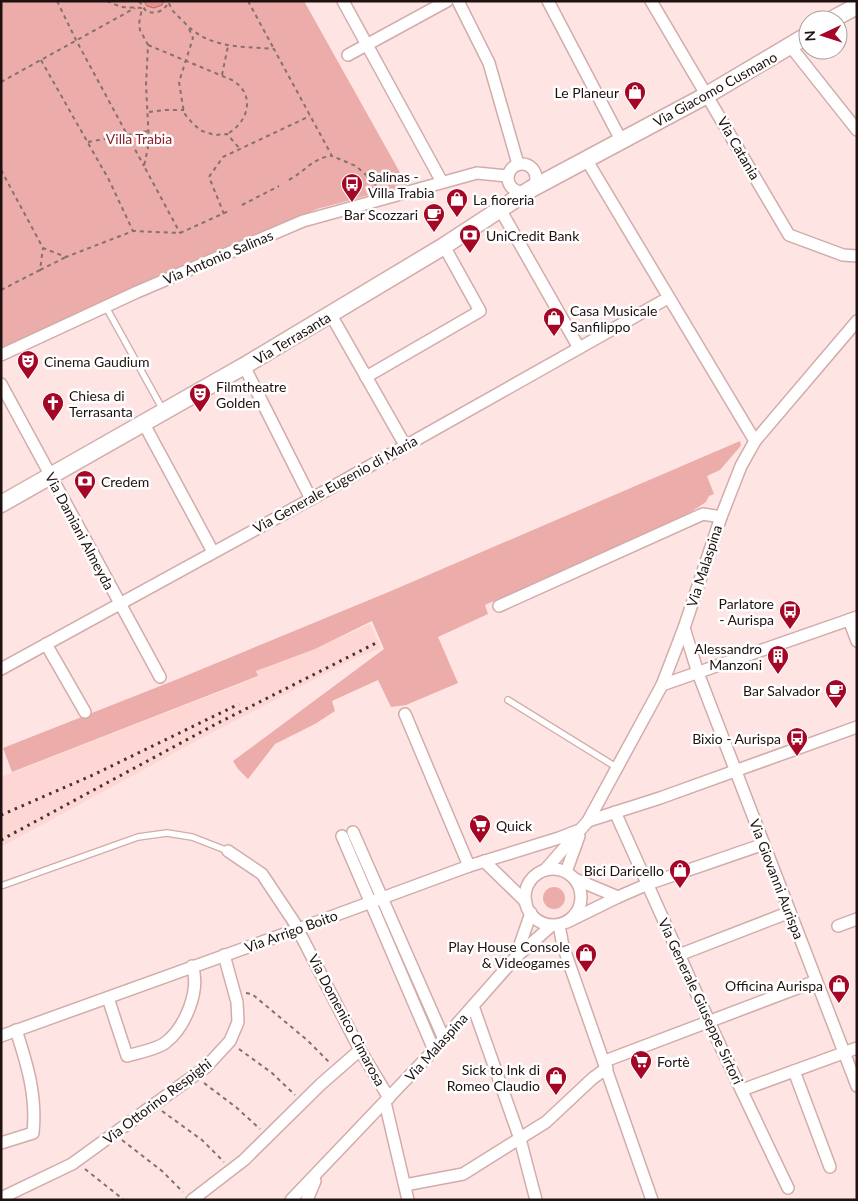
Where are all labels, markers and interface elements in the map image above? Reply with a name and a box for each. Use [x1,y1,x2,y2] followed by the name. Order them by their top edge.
[798,10,848,60] north arrow
[801,30,818,42] text: N
[650,48,780,130] street label: Via Giacomo Cusmano
[623,80,647,111] shop icon: Le Planeur
[555,84,619,101] place label: Le Planeur
[714,114,764,182] street label: Via Catania
[106,130,172,147] park label: Villa Trabia
[368,168,434,201] place label: Salinas - Villa Trabia
[340,172,364,203] bus stop icon: Salinas - Villa Trabia
[445,187,469,218] shop icon: La fioreria
[473,191,534,208] place label: La fioreria
[422,202,446,233] cafe icon: Bar Scozzari
[344,206,418,223] place label: Bar Scozzari
[458,223,482,254] bank icon: UniCredit Bank
[161,226,275,288] street label: Via Antonio Salinas
[486,227,580,244] place label: UniCredit Bank
[570,302,657,335] place label: Casa Musicale Sanfilippo
[542,306,566,337] shop icon: Casa Musicale Sanfilippo
[250,308,334,368] street label: Via Terrasanta
[16,349,40,380] theatre icon: Cinema Gaudium
[44,353,149,370] place label: Cinema Gaudium
[216,378,286,411] place label: Filmtheatre Golden
[188,382,212,413] theatre icon: Filmtheatre Golden
[69,387,133,420] place label: Chiesa di Terrasanta
[41,391,65,422] church icon: Chiesa di Terrasanta
[250,432,420,536] street label: Via Generale Eugenio di Maria
[73,469,97,500] bank icon: Credem
[42,470,118,593] street label: Via Damiani Almeyda
[101,473,149,490] place label: Credem
[683,523,725,609] street label: Via Malaspina
[718,595,774,628] place label: Parlatore - Aurispa
[778,599,802,630] bus stop icon: Parlatore - Aurispa
[694,640,762,673] place label: Alessandro Manzoni
[766,644,790,675] building icon: Alessandro Manzoni
[824,678,848,709] cafe icon: Bar Salvador
[743,682,820,699] place label: Bar Salvador
[785,726,809,757] bus stop icon: Bixio - Aurispa
[692,730,781,747] place label: Bixio - Aurispa
[468,813,492,844] supermarket icon: Quick
[496,817,533,834] place label: Quick
[746,817,808,941] street label: Via Giovanni Aurispa
[668,858,692,889] shop icon: Bici Daricello
[584,862,664,879] place label: Bici Daricello
[242,906,340,956] street label: Via Arrigo Boito
[655,915,747,1087] street label: Via Generale Giuseppe Sirtori
[448,938,570,971] place label: Play House Console & Videogames
[574,942,598,973] shop icon: Play House Console & Videogames
[305,951,389,1089] street label: Via Domenico Cimarosa
[827,973,851,1004] shop icon: Officina Aurispa
[725,977,823,994] place label: Officina Aurispa
[401,1010,471,1084] street label: Via Malaspina
[629,1049,653,1080] supermarket icon: Fortè
[657,1053,690,1070] place label: Fortè
[99,1055,215,1147] street label: Via Ottorino Respighi
[447,1061,540,1094] place label: Sick to Ink di Romeo Claudio
[544,1065,568,1096] shop icon: Sick to Ink di Romeo Claudio

